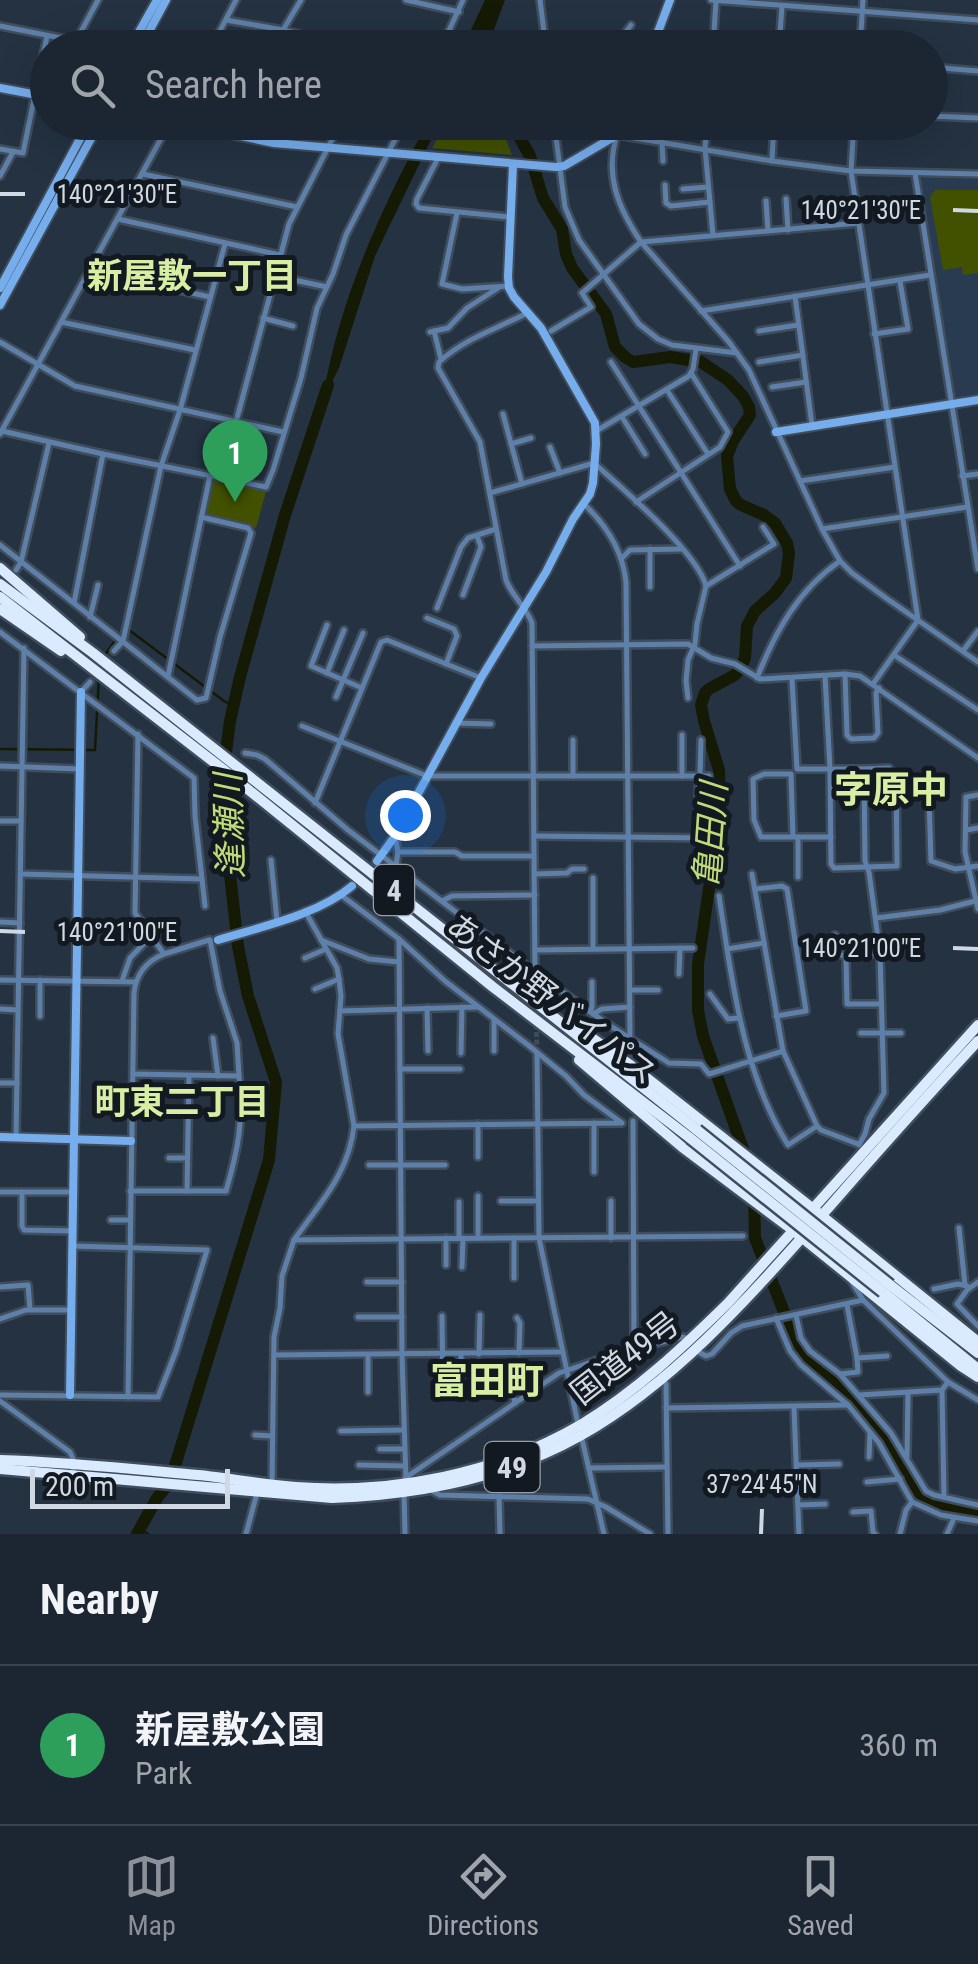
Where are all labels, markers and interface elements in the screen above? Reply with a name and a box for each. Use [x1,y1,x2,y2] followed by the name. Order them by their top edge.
[30,30,948,140] search box
[65,58,120,113] icon: search
[145,63,322,107] text: Search here
[57,180,177,209] text: 140°21'30"E
[801,196,921,225] text: 140°21'30"E
[87,256,297,297] district label: 新屋敷一丁目
[202,420,268,502] pin: 1
[834,768,948,812] district label: 字原中
[208,769,252,879] water label: 逢瀬川
[687,777,735,889] water label: 亀田川
[380,790,431,841] your location
[374,865,414,915] road number: 4
[440,905,664,1093] street label: あさか野バイパス
[57,918,177,947] text: 140°21'00"E
[801,934,921,963] text: 140°21'00"E
[94,1082,270,1123] district label: 町東二丁目
[563,1304,687,1412] street label: 国道49号
[430,1359,544,1403] district label: 富田町
[484,1442,540,1492] road number: 49
[30,1464,230,1508] scale bar
[45,1470,114,1503] text: 200 m
[706,1470,818,1499] text: 37°24'45"N
[40,1575,159,1624] text: Nearby
[135,1708,325,1752] text: 新屋敷公園
[64,1726,81,1764] text: 1
[859,1726,938,1764] text: 360 m
[135,1754,192,1792] text: Park
[124,1849,179,1942] tab: Map
[427,1849,539,1942] tab: Directions
[787,1849,854,1942] tab: Saved

